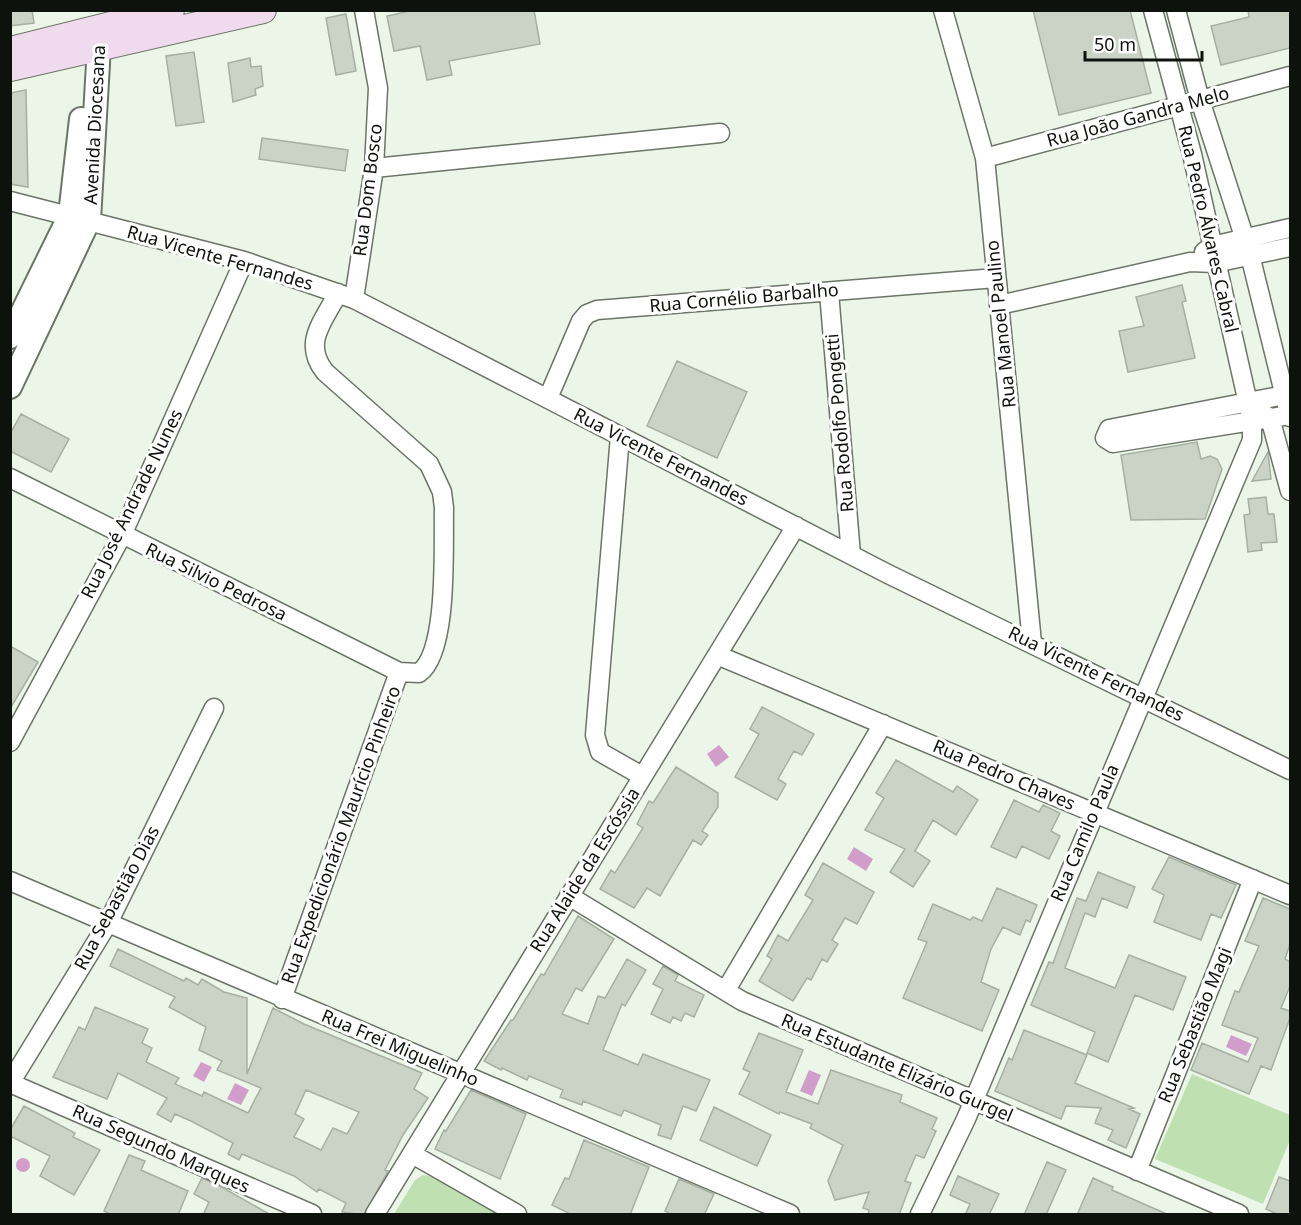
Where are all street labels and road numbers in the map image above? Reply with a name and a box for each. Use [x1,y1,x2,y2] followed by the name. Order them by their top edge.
[78,45,110,205] street label: Avenida Diocesana
[1044,80,1232,152] street label: Rua João Gandra Melo
[347,122,387,258] street label: Rua Dom Bosco
[1173,123,1245,335] street label: Rua Pedro Álvares Cabral
[124,219,316,295] street label: Rua Vicente Fernandes
[979,239,1021,409] street label: Rua Manoel Paulino
[648,277,840,317] street label: Rua Cornélio Barbalho
[819,333,859,513] street label: Rua Rodolfo Pongetti
[570,402,753,511] street label: Rua Vicente Fernandes
[75,405,187,602] street label: Rua José Andrade Nunes
[142,536,291,626] street label: Rua Silvio Pedrosa
[1004,620,1188,726] street label: Rua Vicente Fernandes
[275,682,405,987] street label: Rua Expedicionário Maurício Pinheiro
[930,733,1079,815] street label: Rua Pedro Chaves
[1044,760,1124,905] street label: Rua Camilo Paula
[524,783,645,956] street label: Rua Alaide da Escóssia
[68,821,164,974] street label: Rua Sebastião Dias
[1152,943,1236,1106] street label: Rua Sebastião Magi
[318,1003,483,1091] street label: Rua Frei Miguelinho
[778,1007,1017,1127] street label: Rua Estudante Elizário Gurgel
[69,1098,254,1198] street label: Rua Segundo Marques

